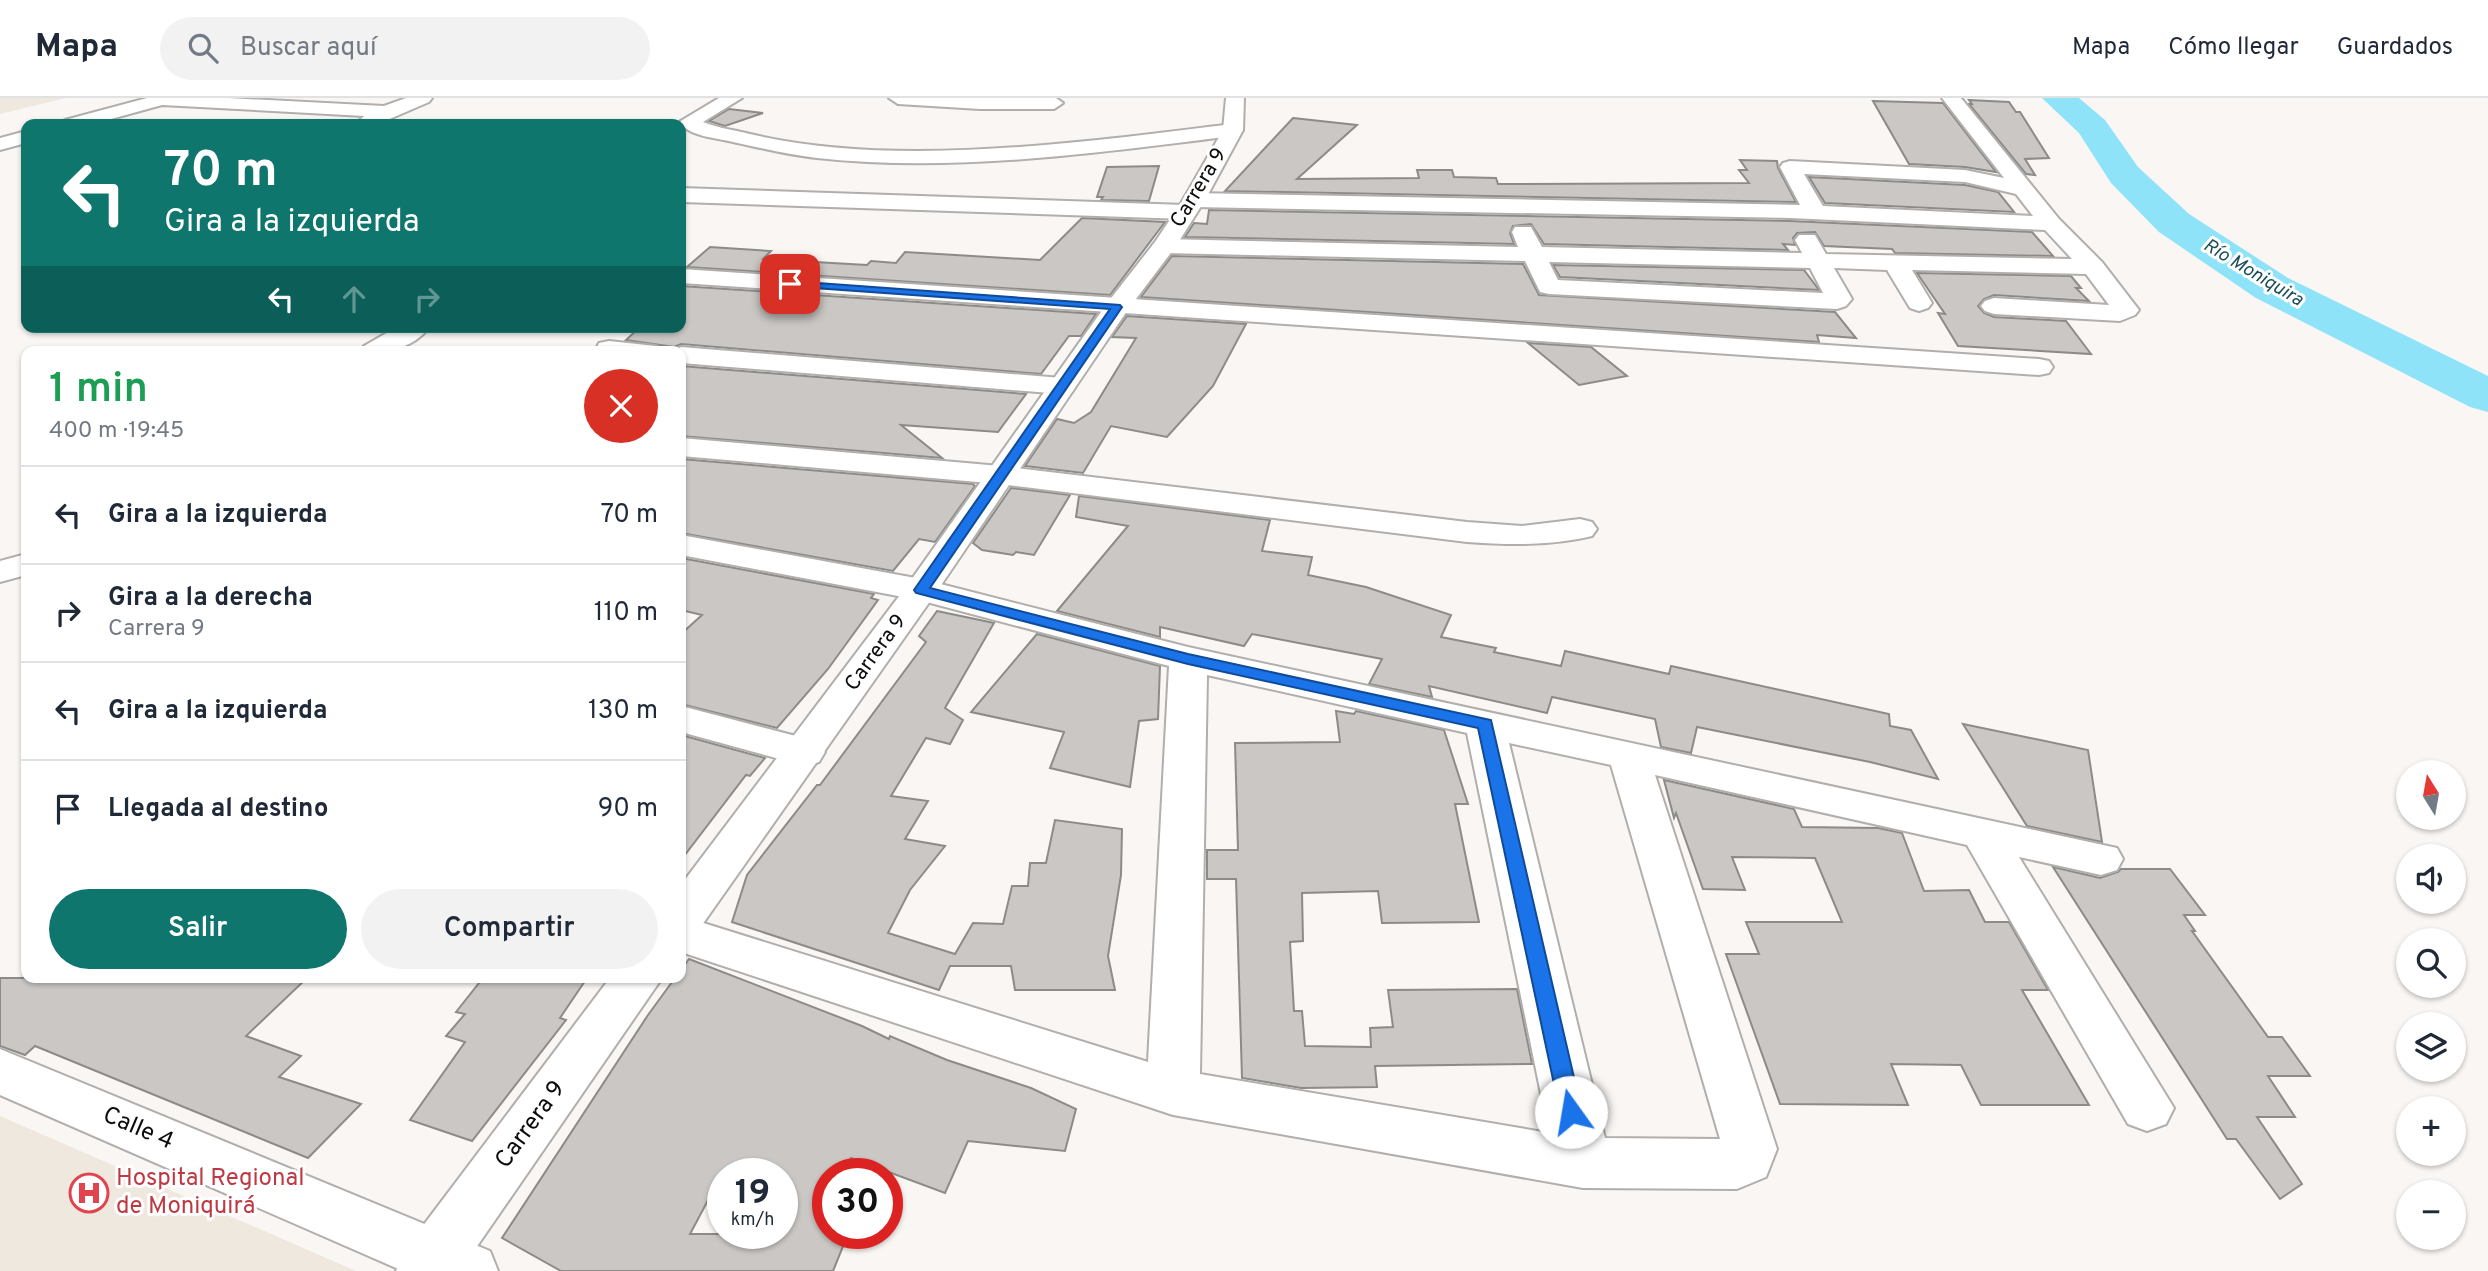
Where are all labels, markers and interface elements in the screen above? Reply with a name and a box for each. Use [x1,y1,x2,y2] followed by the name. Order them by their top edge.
[160,17,650,80] search box
[35,27,118,69] text: Mapa
[184,29,222,67] icon: search
[240,32,377,65] text: Buscar aquí
[2072,33,2130,63] text: Mapa
[2168,33,2299,63] text: Cómo llegar
[2337,33,2453,63] text: Guardados
[164,142,278,204] text: 70 m
[1165,143,1233,233] street label: Carrera 9
[49,147,140,238] icon: left
[164,203,420,243] text: Gira a la izquierda
[2199,234,2308,312] water label: Río Moniquira
[760,254,820,314] pin
[771,265,809,303] icon: arrive
[262,280,300,318] icon: left
[335,280,373,318] icon: ahead
[408,280,446,318] icon: right
[49,364,148,417] text: 1 min
[584,369,658,443] button: close
[49,417,184,446] text: 400 m · 19:45
[49,496,87,534] icon: left
[108,499,327,532] text: Gira a la izquierda
[600,499,658,532] text: 70 m
[108,582,313,615] text: Gira a la derecha
[49,594,87,632] icon: right
[594,597,658,630] text: 110 m
[839,609,913,697] street label: Carrera 9
[108,615,205,644] text: Carrera 9
[49,692,87,730] icon: left
[108,695,327,728] text: Gira a la izquierda
[588,695,658,728] text: 130 m
[2396,760,2466,830] north arrow
[2396,760,2466,1250] map controls
[49,790,87,828] icon: arrive
[108,793,328,826] text: Llegada al destino
[598,793,658,826] text: 90 m
[2396,844,2466,914] button: sound
[49,889,347,969] button: Salir
[361,889,658,969] button: Compartir
[2396,928,2466,998] button: search
[2396,1012,2466,1082] button: layers
[489,1075,573,1175] street label: Carrera 9
[1534,1075,1608,1149] position arrow
[2396,1096,2466,1166] button: +
[98,1101,178,1157] street label: Calle 4
[812,1158,903,1249] speed limit sign: 30
[116,1164,304,1222] place label: Hospital Regional de Moniquirá
[68,1172,110,1214] hospital icon: Hospital Regional de Moniquirá
[735,1172,770,1216] text: 19
[2396,1180,2466,1250] button: −
[731,1209,774,1232] text: km/h

